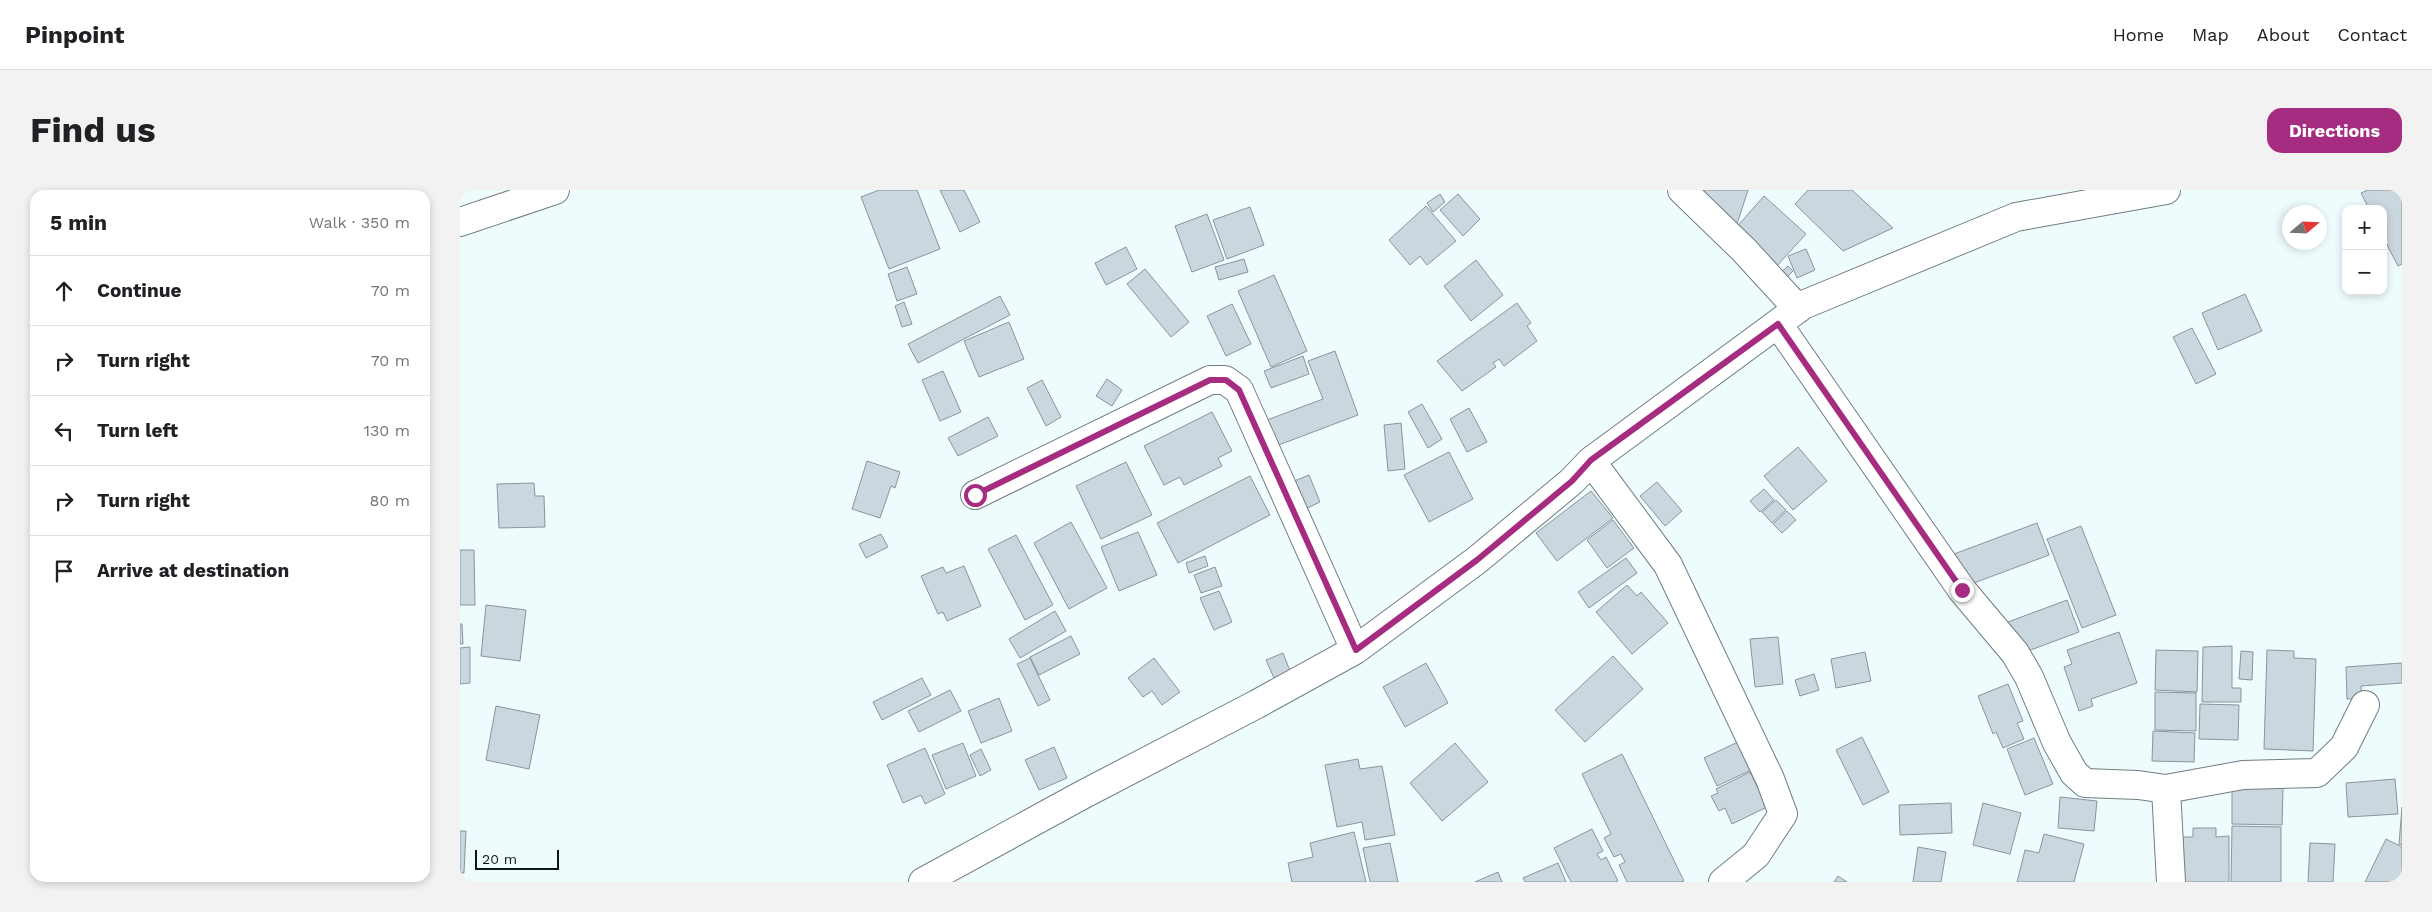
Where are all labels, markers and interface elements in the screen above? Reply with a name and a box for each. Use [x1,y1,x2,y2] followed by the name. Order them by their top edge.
[25,21,125,49] text: Pinpoint
[2113,24,2164,45] text: Home
[2192,24,2229,45] text: Map
[2257,24,2309,45] text: About
[2337,24,2407,45] text: Contact
[2267,108,2402,153] button: Directions
[30,109,156,151] text: Find us
[2282,205,2327,250] north arrow
[2342,205,2387,295] map controls
[2342,205,2387,250] button: +
[50,210,107,235] text: 5 min
[309,213,410,232] text: Walk · 350 m
[2342,250,2387,295] button: −
[50,277,78,305] icon: ahead
[97,279,181,302] text: Continue
[371,281,410,300] text: 70 m
[50,347,78,375] icon: right
[97,349,190,372] text: Turn right
[371,351,410,370] text: 70 m
[50,417,78,445] icon: left
[97,419,178,442] text: Turn left
[364,421,410,440] text: 130 m
[964,484,987,507] route start
[50,487,78,515] icon: right
[97,489,190,512] text: Turn right
[369,491,410,510] text: 80 m
[50,557,78,585] icon: arrive
[97,559,289,582] text: Arrive at destination
[1951,579,1974,602] route end
[475,847,559,870] scale bar
[482,851,517,867] text: 20 m

